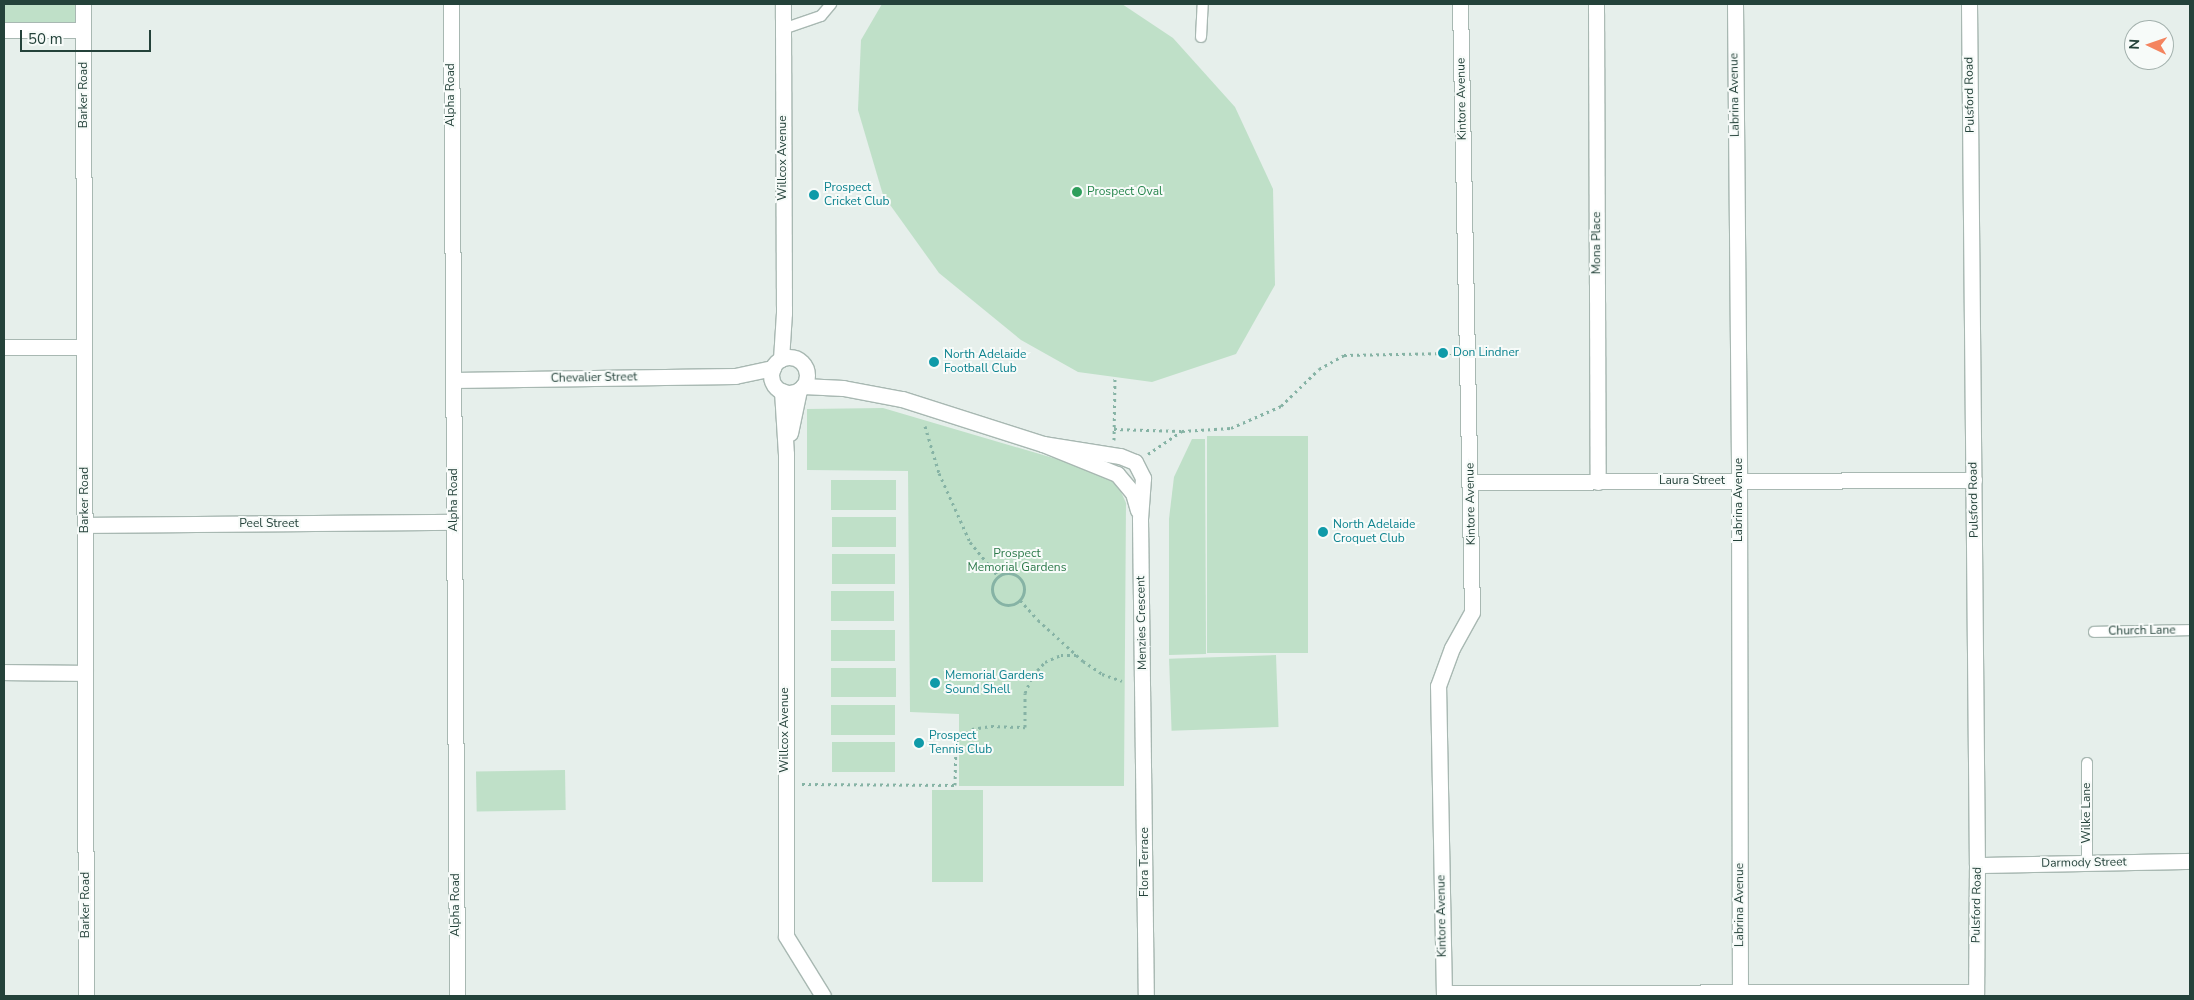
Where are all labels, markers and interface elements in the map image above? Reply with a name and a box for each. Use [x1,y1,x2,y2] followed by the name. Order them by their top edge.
[22,20,154,52] scale bar
[2124,20,2174,70] north arrow
[28,29,63,49] text: 50 m
[2125,39,2144,50] text: N
[1727,53,1743,137] street label: Labrina Avenue
[1962,57,1978,133] street label: Pulsford Road
[1454,58,1470,140] street label: Kintore Avenue
[77,62,91,128] street label: Barker Road
[444,63,458,127] street label: Alpha Road
[776,115,790,201] street label: Willcox Avenue
[824,181,890,209] place label: Prospect Cricket Club
[1087,185,1163,199] place label: Prospect Oval
[1071,186,1083,198] marker: Prospect Oval
[808,189,820,201] marker: Prospect Cricket Club
[1590,212,1604,274] street label: Mona Place
[1453,346,1519,360] place label: Don Lindner
[1437,347,1449,359] marker: Don Lindner
[944,348,1026,376] place label: North Adelaide Football Club
[928,356,940,368] marker: North Adelaide Football Club
[551,370,637,386] street label: Chevalier Street
[1732,458,1746,542] street label: Labrina Avenue
[1966,462,1982,538] street label: Pulsford Road
[1463,463,1479,545] street label: Kintore Avenue
[78,467,92,533] street label: Barker Road
[447,468,461,532] street label: Alpha Road
[1659,474,1725,488] street label: Laura Street
[239,517,299,531] street label: Peel Street
[1333,518,1415,546] place label: North Adelaide Croquet Club
[1317,526,1329,538] marker: North Adelaide Croquet Club
[968,547,1066,575] park label: Prospect Memorial Gardens
[1134,576,1150,670] street label: Menzies Crescent
[2108,623,2176,639] street label: Church Lane
[945,669,1044,697] place label: Memorial Gardens Sound Shell
[929,677,941,689] marker: Memorial Gardens Sound Shell
[778,687,792,773] street label: Willcox Avenue
[929,729,992,757] place label: Prospect Tennis Club
[913,737,925,749] marker: Prospect Tennis Club
[2080,783,2094,843] street label: Wilke Lane
[1138,827,1152,897] street label: Flora Terrace
[2041,855,2127,871] street label: Darmody Street
[1733,863,1747,947] street label: Labrina Avenue
[1969,867,1985,943] street label: Pulsford Road
[79,872,93,938] street label: Barker Road
[449,873,463,937] street label: Alpha Road
[1434,875,1450,957] street label: Kintore Avenue

